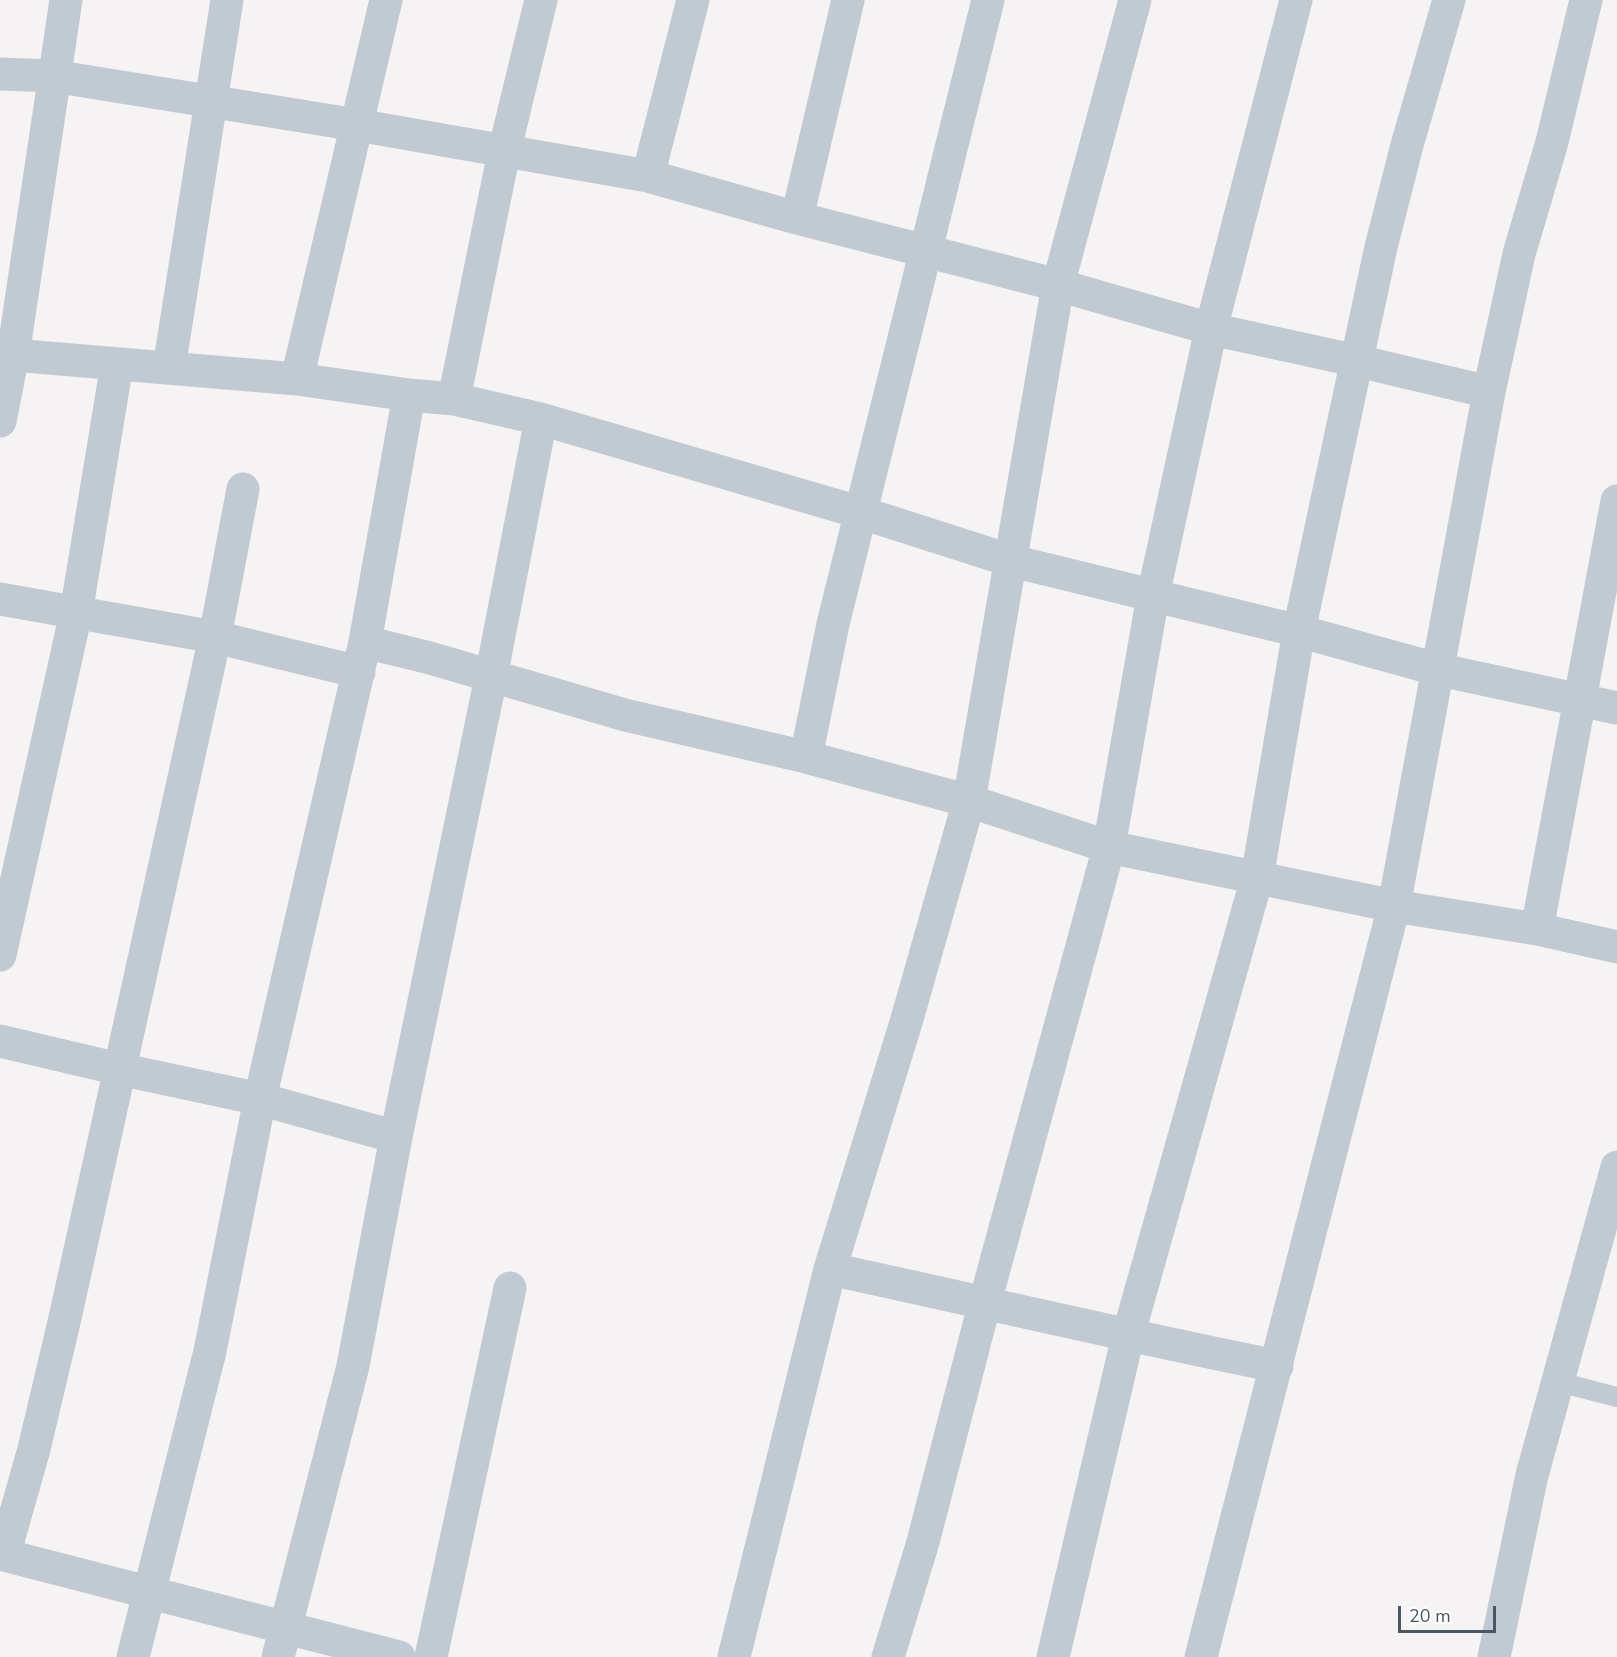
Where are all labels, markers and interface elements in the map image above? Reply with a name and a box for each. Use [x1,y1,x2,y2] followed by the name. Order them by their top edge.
[1401,1594,1498,1632] scale bar
[1409,1604,1451,1628] text: 20 m

